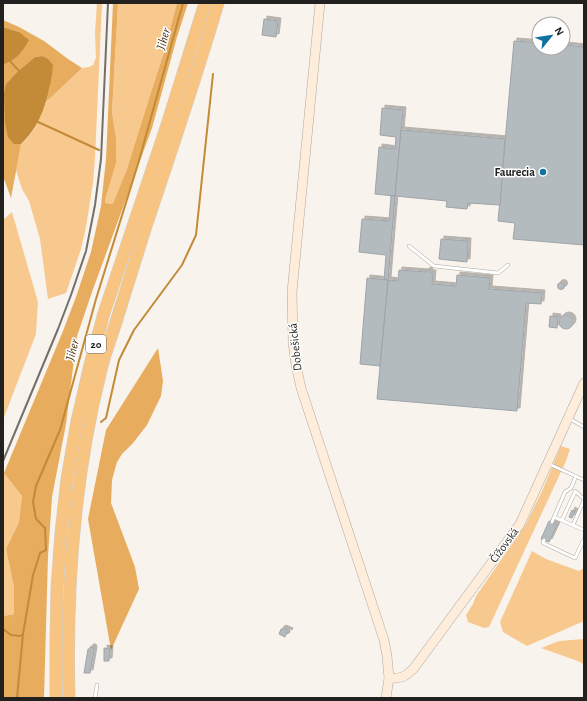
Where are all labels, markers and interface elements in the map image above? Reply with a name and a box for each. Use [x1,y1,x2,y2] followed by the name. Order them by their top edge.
[531,16,571,56] north arrow
[553,25,566,37] text: N
[154,26,173,52] water label: Jiher
[494,166,535,178] place label: Faurecia
[538,167,548,177] marker: Faurecia
[286,322,303,372] street label: Dobešická
[86,335,106,353] road number: 20
[64,337,82,363] water label: Jiher
[487,524,521,565] street label: Čížovská

